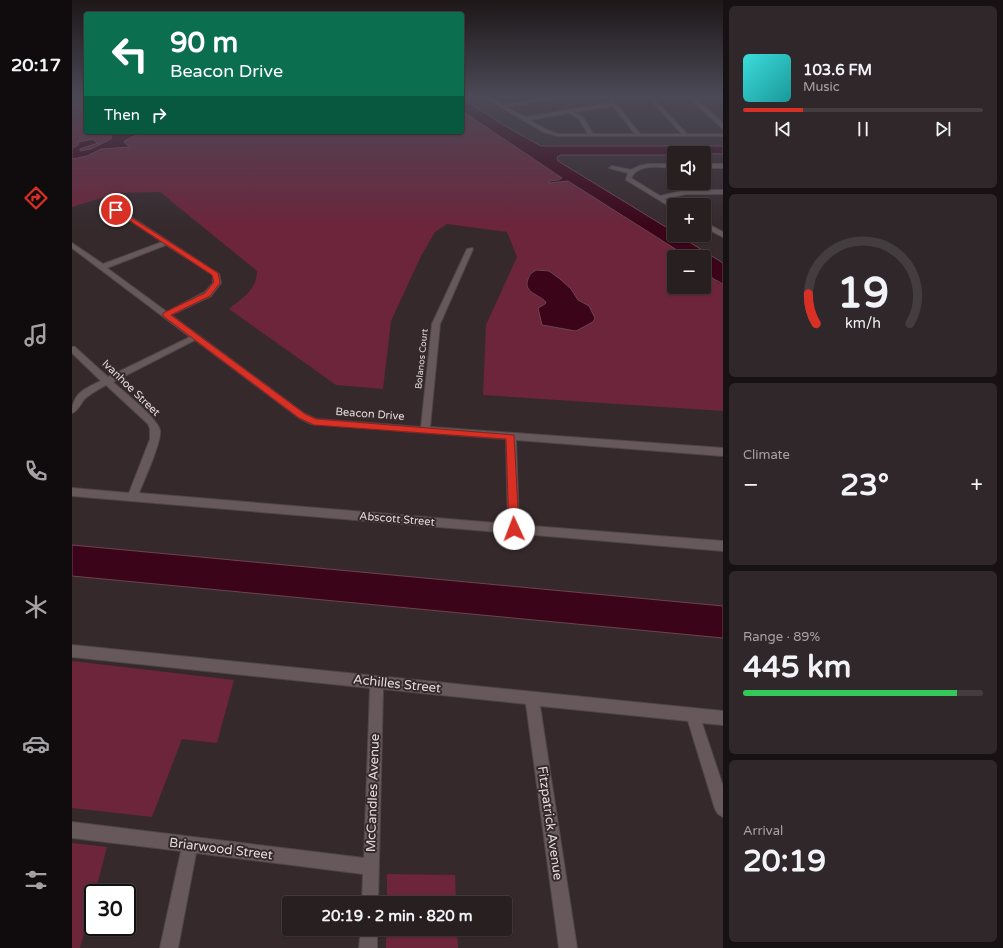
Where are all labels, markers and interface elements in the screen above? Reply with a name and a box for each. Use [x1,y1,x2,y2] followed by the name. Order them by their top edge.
[170,26,238,60] text: 90 m
[104,28,156,80] icon: left
[11,54,61,76] text: 20:17
[170,60,283,82] text: Beacon Drive
[803,61,872,79] text: 103.6 FM
[803,79,840,95] text: Music
[148,104,170,126] icon: right
[104,106,140,124] text: Then
[772,118,794,140] icon: previous
[852,118,874,140] icon: pause
[932,118,954,140] icon: next
[667,146,711,294] map controls
[667,146,711,190] button: sound
[22,184,50,212] icon: directions
[99,193,133,227] pin
[667,198,711,242] button: +
[105,199,127,221] icon: arrive
[667,250,711,294] button: −
[837,268,889,318] text: 19
[845,314,881,331] text: km/h
[22,321,50,349] icon: music
[413,328,431,390] street label: Bolanos Court
[99,357,163,419] street label: Ivanhoe Street
[335,405,405,423] street label: Beacon Drive
[743,447,790,463] text: Climate
[22,457,50,485] icon: phone
[840,467,889,504] text: 23°
[743,472,759,498] text: −
[971,472,983,498] text: +
[493,508,535,550] position arrow
[359,509,435,529] street label: Abscott Street
[22,593,50,621] icon: climate
[743,629,820,645] text: Range · 89%
[743,649,851,686] text: 445 km
[352,671,442,697] street label: Achilles Street
[22,730,50,758] icon: car
[363,734,383,852] street label: McCandles Avenue
[534,765,566,881] street label: Fitzpatrick Avenue
[743,823,783,839] text: Arrival
[168,835,274,863] street label: Briarwood Street
[743,843,826,880] text: 20:19
[22,866,50,894] icon: filters
[84,884,136,936] speed limit sign: 30
[322,907,472,925] text: 20:19 · 2 min · 820 m

